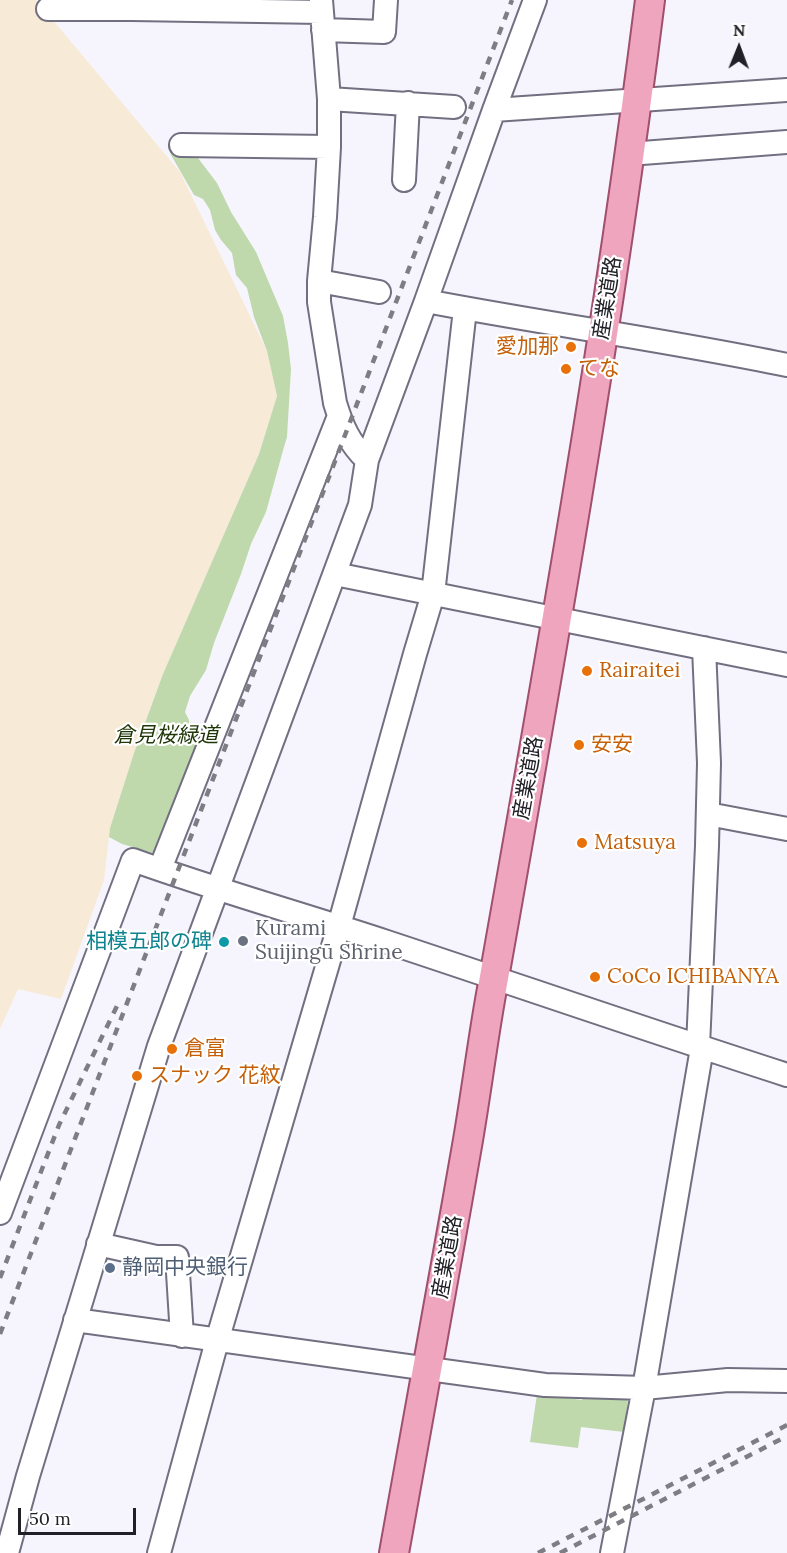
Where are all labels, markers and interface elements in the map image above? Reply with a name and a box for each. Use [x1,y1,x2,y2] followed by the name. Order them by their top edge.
[709,18,769,78] north arrow
[733,20,746,40] text: N
[589,255,627,341] street label: 産業道路
[496,334,559,360] place label: 愛加那
[564,340,578,354] marker: 愛加那
[578,356,620,382] place label: てな
[559,362,573,376] marker: てな
[599,658,680,684] place label: Rairaitei
[580,664,594,678] marker: Rairaitei
[114,723,218,749] park label: 倉見桜緑道
[591,732,633,758] place label: 安安
[509,734,549,822] street label: 産業道路
[572,738,586,752] marker: 安安
[594,830,676,856] place label: Matsuya
[575,836,589,850] marker: Matsuya
[255,916,403,966] place label: Kurami Suijingū Shrine
[86,929,212,955] place label: 相模五郎の碑
[236,934,250,948] marker: Kurami Suijingū Shrine
[217,935,231,949] marker: 相模五郎の碑
[607,964,779,990] place label: CoCo ICHIBANYA
[588,970,602,984] marker: CoCo ICHIBANYA
[184,1036,226,1062] place label: 倉富
[165,1042,179,1056] marker: 倉富
[149,1063,281,1089] place label: スナック 花紋
[130,1069,144,1083] marker: スナック 花紋
[428,1213,468,1301] street label: 産業道路
[122,1255,248,1281] place label: 静岡中央銀行
[103,1261,117,1275] marker: 静岡中央銀行
[21,1496,140,1534] scale bar
[29,1507,71,1530] text: 50 m

